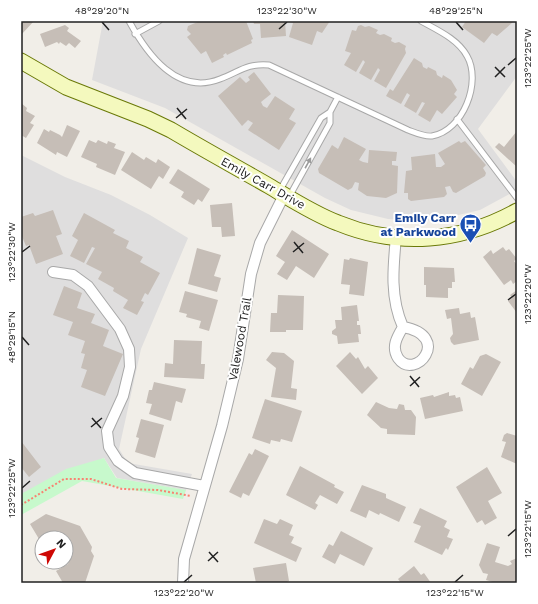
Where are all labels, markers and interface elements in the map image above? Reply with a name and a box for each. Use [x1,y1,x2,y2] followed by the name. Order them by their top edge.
[75,5,129,16] text: 48°29'20"N
[257,5,317,16] text: 123°22'30"W
[429,5,483,16] text: 48°29'25"N
[522,28,533,88] text: 123°22'25"W
[218,154,308,212] street label: Emily Carr Drive
[304,157,311,169] one-way arrow
[380,211,457,239] place label: Emily Carr at Parkwood
[458,212,484,245] bus stop icon: Emily Carr at Parkwood
[6,222,17,282] text: 123°22'30"W
[522,264,533,324] text: 123°22'20"W
[226,296,254,382] street label: Valewood Trail
[6,311,17,363] text: 48°29'15"N
[6,458,17,518] text: 123°22'25"W
[522,500,533,558] text: 123°22'15"W
[34,530,74,570] north arrow
[54,536,69,551] text: N
[154,587,214,598] text: 123°22'20"W
[426,587,484,598] text: 123°22'15"W

